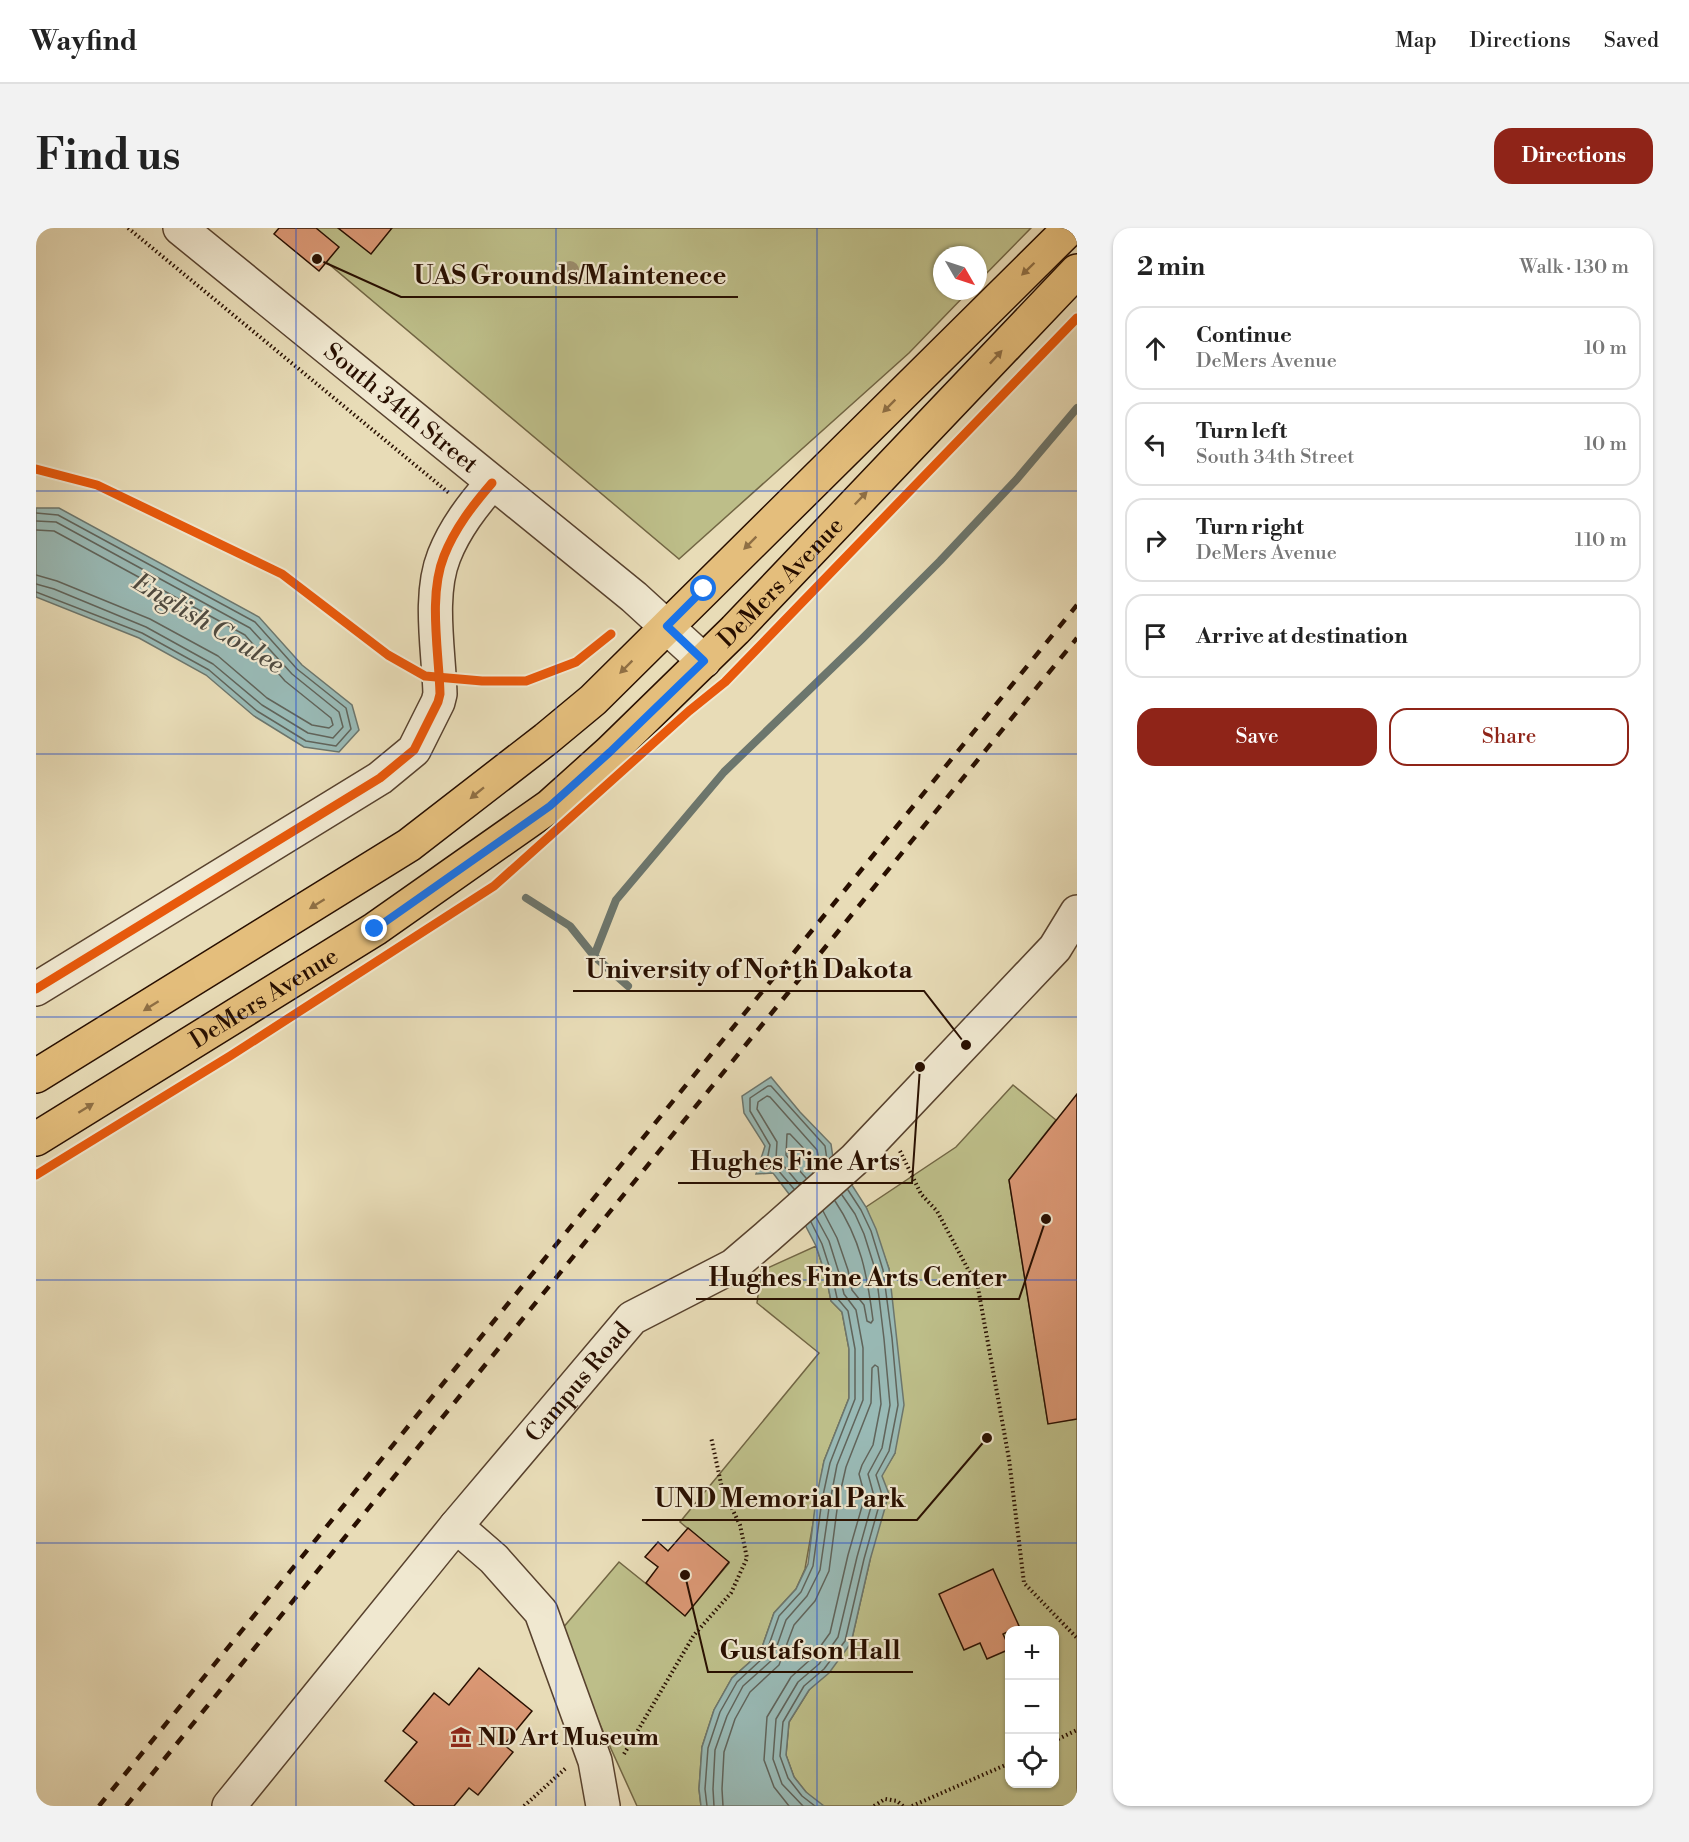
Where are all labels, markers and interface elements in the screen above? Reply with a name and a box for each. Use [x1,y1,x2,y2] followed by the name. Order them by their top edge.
[30,24,138,59] text: Wayfind
[1395,28,1437,54] text: Map
[1470,28,1571,54] text: Directions
[1604,28,1659,54] text: Saved
[1494,128,1653,184] button: Directions
[36,130,180,183] text: Find us
[933,246,987,300] north arrow
[1137,251,1205,283] text: 2 min
[401,253,738,297] callout: UAS Grounds/Maintenece
[1520,255,1629,280] text: Walk · 130 m
[414,260,727,292] text: UAS Grounds/Maintenece
[1021,262,1036,276] one-way arrow
[1196,322,1292,349] text: Continue
[1139,332,1172,365] icon: ahead
[1584,336,1627,361] text: 10 m
[317,337,484,480] street label: South 34th Street
[1196,349,1337,374] text: DeMers Avenue
[989,350,1002,365] one-way arrow
[882,398,896,412] one-way arrow
[1196,418,1287,445] text: Turn left
[1139,428,1172,461] icon: left
[1584,432,1627,457] text: 10 m
[1196,445,1354,470] text: South 34th Street
[854,491,867,506] one-way arrow
[712,511,850,654] street label: DeMers Avenue
[1196,514,1304,541] text: Turn right
[1139,524,1172,557] icon: right
[1575,528,1627,553] text: 110 m
[743,536,758,550] one-way arrow
[1196,541,1337,566] text: DeMers Avenue
[126,566,290,681] water label: English Coulee
[690,575,716,601] route start
[1139,620,1172,653] icon: arrive
[1196,623,1408,650] text: Arrive at destination
[618,660,633,674] one-way arrow
[1137,708,1377,766] button: Save
[1389,708,1629,766] button: Share
[470,787,485,799] one-way arrow
[309,898,325,909] one-way arrow
[361,915,387,941] route end
[185,941,344,1056] street label: DeMers Avenue
[573,947,924,991] callout: University of North Dakota
[586,954,913,986] text: University of North Dakota
[143,1000,159,1011] one-way arrow
[78,1103,94,1114] one-way arrow
[678,1139,912,1183] callout: Hughes Fine Arts
[690,1146,900,1178] text: Hughes Fine Arts
[696,1255,1019,1299] callout: Hughes Fine Arts Center
[708,1262,1008,1294] text: Hughes Fine Arts Center
[519,1316,638,1449] street label: Campus Road
[642,1476,917,1520] callout: UND Memorial Park
[654,1483,906,1515] text: UND Memorial Park
[1005,1626,1059,1788] map controls
[1005,1626,1059,1680] button: +
[708,1628,913,1672] callout: Gustafson Hall
[720,1635,901,1667] text: Gustafson Hall
[1005,1680,1059,1734] button: −
[478,1723,659,1753] place label: ND Art Museum
[449,1725,473,1749] museum icon: ND Art Museum
[1005,1734,1059,1788] button: locate

